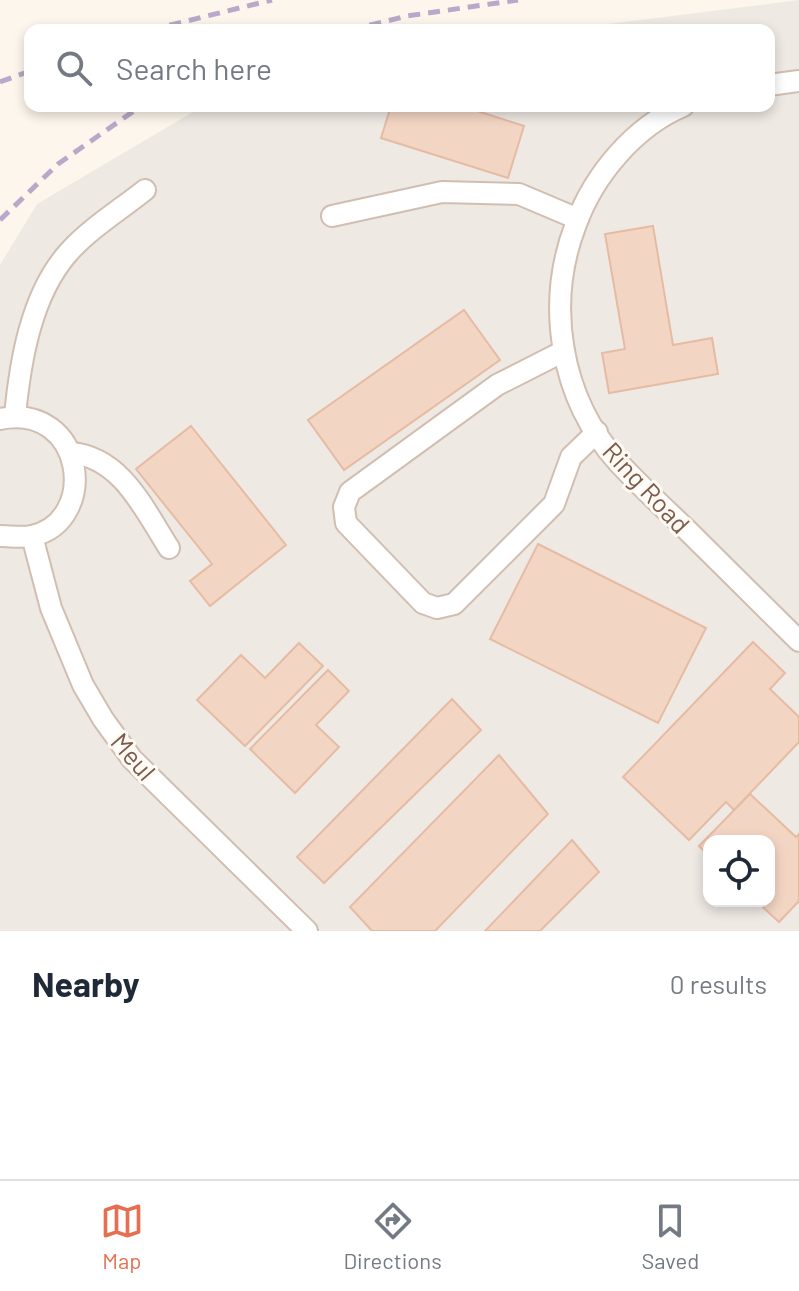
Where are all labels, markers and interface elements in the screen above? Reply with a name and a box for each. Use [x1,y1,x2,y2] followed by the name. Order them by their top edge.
[24,24,775,112] search box
[52,46,96,90] icon: search
[116,50,272,86] text: Search here
[597,435,697,539] street label: Ring Road
[105,726,163,786] street label: Meul
[703,835,775,907] map controls
[703,835,775,907] button: locate
[32,963,140,1004] text: Nearby
[670,968,767,999] text: 0 results
[100,1199,144,1273] tab: Map
[343,1199,442,1273] tab: Directions
[641,1199,699,1273] tab: Saved

